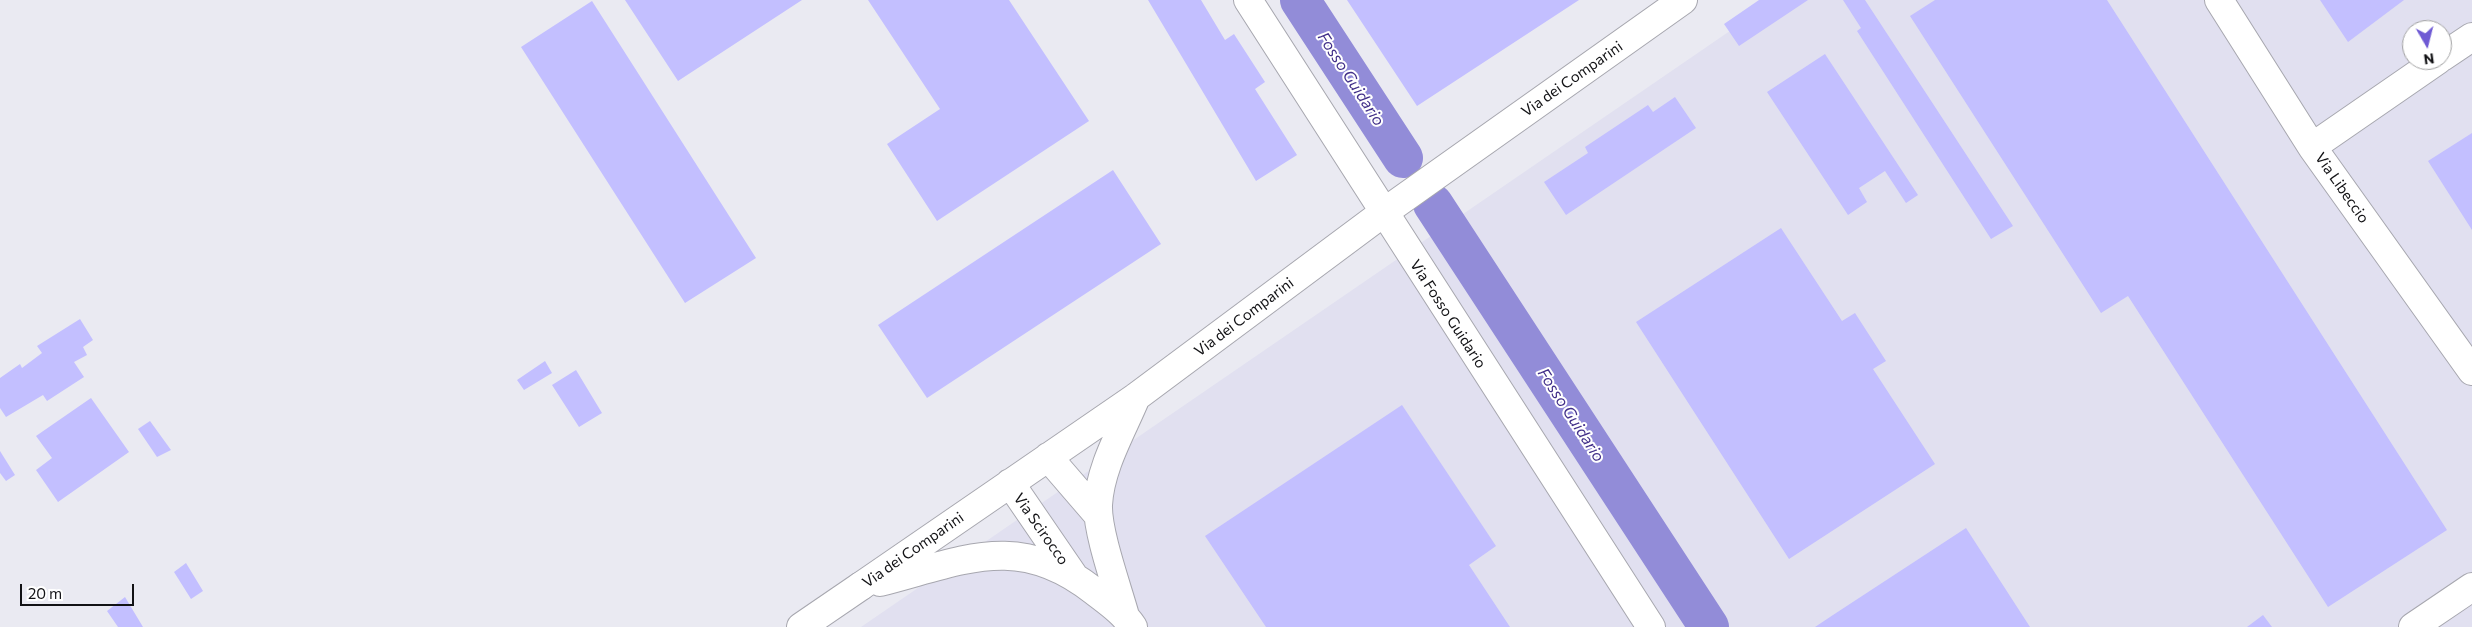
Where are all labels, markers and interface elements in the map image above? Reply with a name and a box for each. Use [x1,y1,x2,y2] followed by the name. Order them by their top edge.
[2402,20,2452,70] north arrow
[1314,29,1388,129] water label: Fosso Guidario
[1518,37,1626,121] street label: Via dei Comparini
[2423,50,2435,69] text: N
[2311,149,2373,227] street label: Via Libeccio
[1406,256,1490,372] street label: Via Fosso Guidario
[1191,274,1297,360] street label: Via dei Comparini
[1534,365,1608,465] water label: Fosso Guidario
[1010,490,1072,568] street label: Via Scirocco
[859,508,967,592] street label: Via dei Comparini
[22,574,136,606] scale bar
[28,584,62,602] text: 20 m

